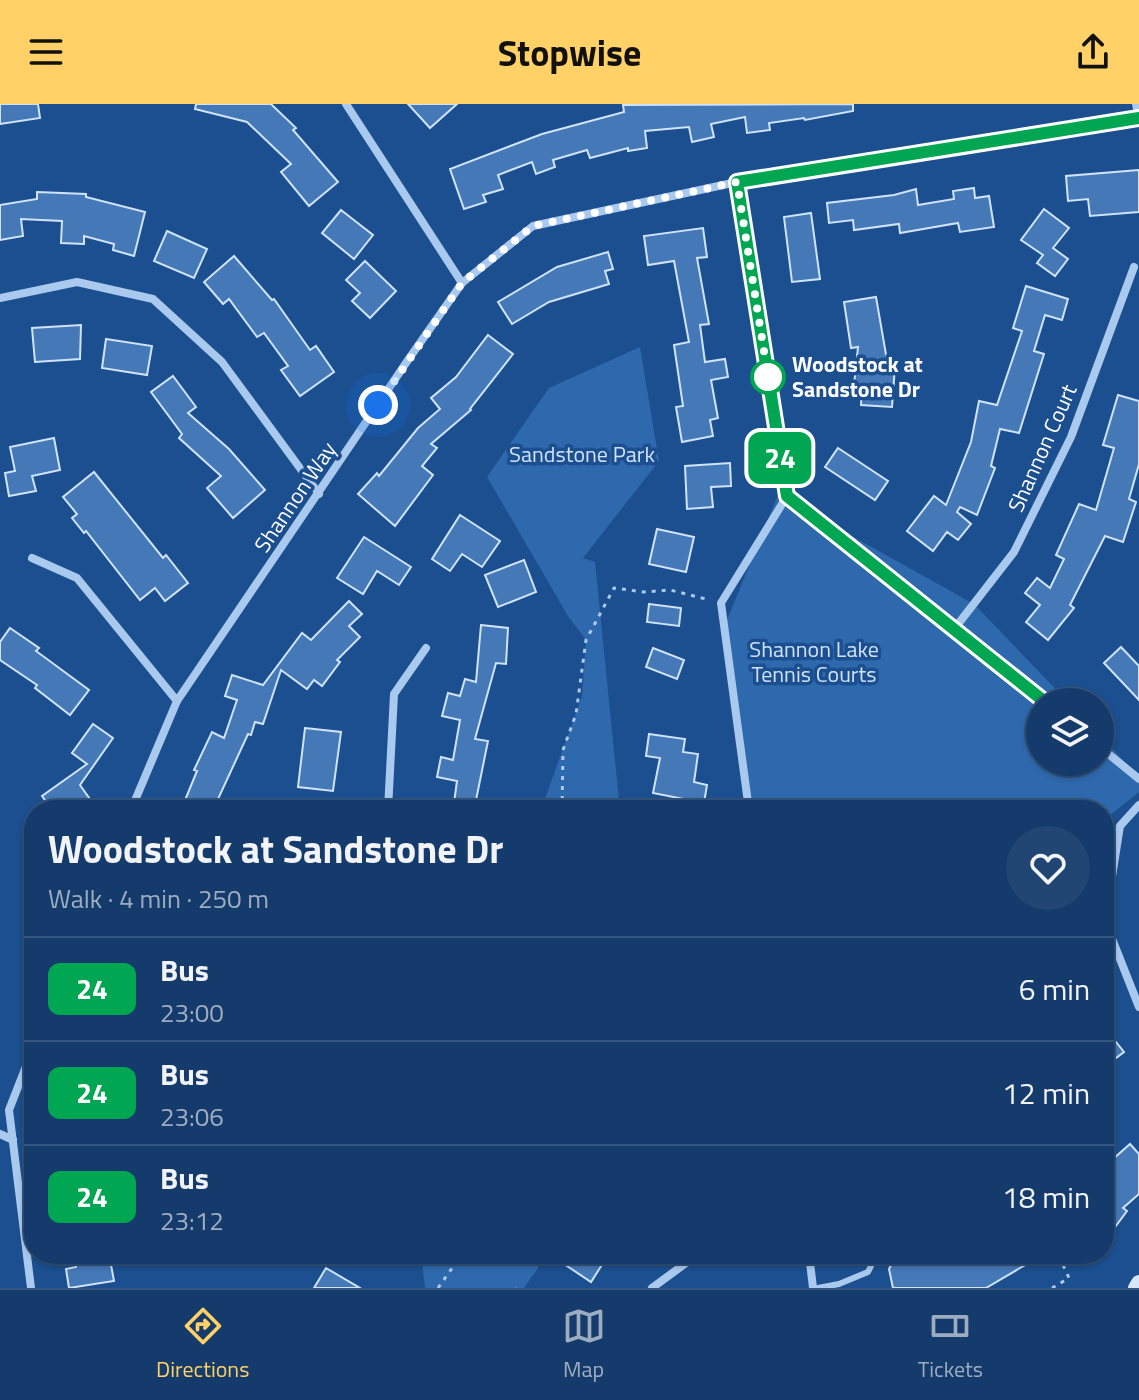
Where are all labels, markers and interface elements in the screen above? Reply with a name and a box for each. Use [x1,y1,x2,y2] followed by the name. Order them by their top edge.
[498,25,641,80] text: Stopwise
[24,30,68,74] icon: menu
[1071,30,1115,74] icon: share
[792,347,923,406] place label: Woodstock at Sandstone Dr
[751,360,785,394] marker: Woodstock at Sandstone Dr
[999,378,1086,518] street label: Shannon Court
[358,385,398,425] your location
[744,432,816,484] line badge: 24
[245,434,345,559] street label: Shannon Way
[764,436,796,479] text: 24
[509,437,655,471] park label: Sandstone Park
[749,632,879,691] park label: Shannon Lake Tennis Courts
[1026,688,1114,776] map controls
[1026,688,1114,776] button: layers
[48,820,503,878] text: Woodstock at Sandstone Dr
[1006,826,1090,910] button: heart
[48,879,269,918] text: Walk · 4 min · 250 m
[160,947,209,993] text: Bus
[1019,966,1090,1012] text: 6 min
[76,967,108,1010] text: 24
[160,993,224,1032] text: 23:00
[160,1051,209,1097] text: Bus
[1002,1070,1090,1116] text: 12 min
[76,1071,108,1114] text: 24
[160,1097,224,1136] text: 23:06
[160,1155,209,1201] text: Bus
[1002,1174,1090,1220] text: 18 min
[76,1175,108,1218] text: 24
[160,1201,224,1240] text: 23:12
[156,1304,249,1386] tab: Directions
[562,1304,606,1386] tab: Map
[918,1304,983,1386] tab: Tickets

